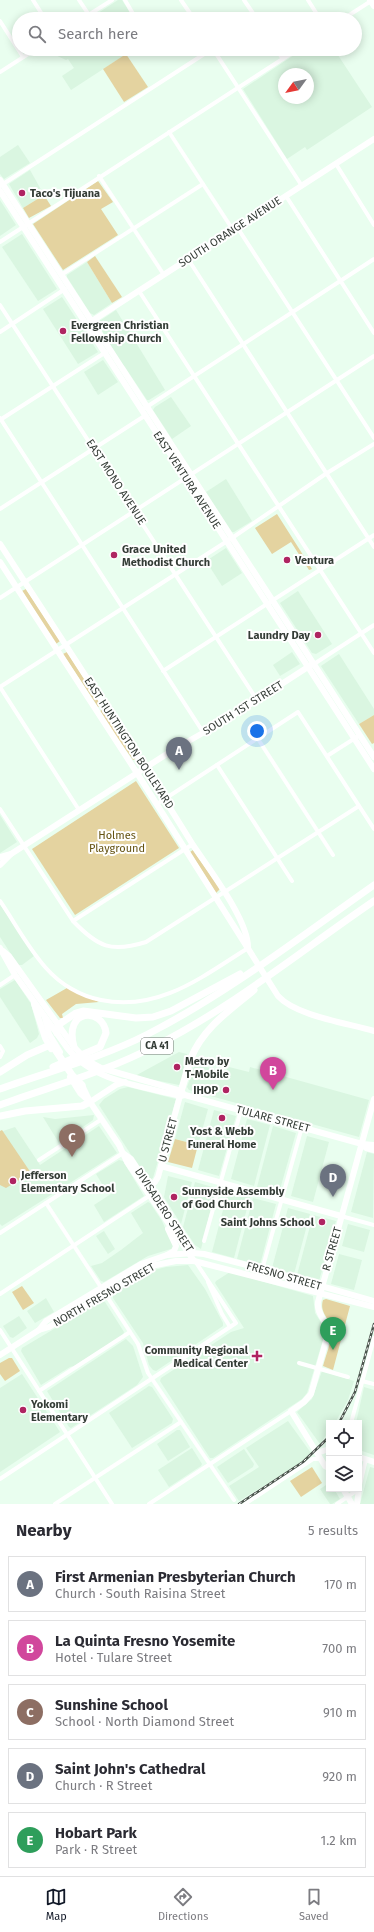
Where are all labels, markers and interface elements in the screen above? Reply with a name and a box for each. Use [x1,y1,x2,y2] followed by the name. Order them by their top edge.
[12,12,362,56] search box
[26,23,48,45] icon: search
[58,25,138,43] text: Search here
[278,68,314,104] north arrow
[30,187,100,200] place label: Taco's Tijuana
[17,188,27,198] marker: Taco's Tijuana
[176,194,284,270] street label: SOUTH ORANGE AVENUE
[71,319,169,345] place label: Evergreen Christian Fellowship Church
[58,326,68,336] marker: Evergreen Christian Fellowship Church
[151,429,223,531] street label: EAST VENTURA AVENUE
[83,437,149,527] street label: EAST MONO AVENUE
[122,543,210,569] place label: Grace United Methodist Church
[109,550,119,560] marker: Grace United Methodist Church
[294,554,334,567] place label: Ventura
[282,555,292,565] marker: Ventura
[248,629,310,642] place label: Laundry Day
[313,630,323,640] marker: Laundry Day
[82,675,176,811] street label: EAST HUNTINGTON BOULEVARD
[201,678,286,738] street label: SOUTH 1ST STREET
[247,721,267,741] your location
[166,737,192,770] pin: A
[89,829,145,855] park label: Holmes Playground
[141,1038,173,1054] road number: CA 41
[185,1055,230,1081] place label: Metro by T-Mobile
[260,1057,286,1090] pin: B
[172,1062,182,1072] marker: Metro by T-Mobile
[193,1084,218,1097] place label: IHOP
[221,1085,231,1095] marker: IHOP
[235,1103,312,1135] street label: TULARE STREET
[217,1113,227,1123] marker: Yost & Webb Funeral Home
[156,1116,180,1164] street label: U STREET
[59,1124,85,1157] pin: C
[188,1125,256,1151] place label: Yost & Webb Funeral Home
[320,1164,346,1197] pin: D
[132,1166,196,1255] street label: DIVISADERO STREET
[20,1169,115,1195] place label: Jefferson Elementary School
[8,1176,18,1186] marker: Jefferson Elementary School
[182,1185,285,1211] place label: Sunnyside Assembly of God Church
[169,1192,179,1202] marker: Sunnyside Assembly of God Church
[221,1216,315,1229] place label: Saint Johns School
[317,1217,327,1227] marker: Saint Johns School
[320,1225,345,1272] street label: R STREET
[245,1259,323,1293] street label: FRESNO STREET
[51,1260,157,1329] street label: NORTH FRESNO STREET
[320,1317,346,1350] pin: E
[145,1344,249,1370] place label: Community Regional Medical Center
[251,1350,263,1362] marker: Community Regional Medical Center
[30,1398,88,1424] place label: Yokomi Elementary
[18,1405,28,1415] marker: Yokomi Elementary
[326,1420,362,1492] map controls
[326,1420,362,1456] button: locate
[326,1456,362,1492] button: layers
[16,1520,71,1541] text: Nearby
[308,1523,358,1538] text: 5 results
[55,1568,296,1586] text: First Armenian Presbyterian Church
[26,1577,34,1592] text: A
[324,1577,357,1592] text: 170 m
[55,1586,225,1601] text: Church · South Raisina Street
[55,1632,235,1650] text: La Quinta Fresno Yosemite
[26,1641,34,1656] text: B
[322,1641,357,1656] text: 700 m
[55,1650,172,1665] text: Hotel · Tulare Street
[55,1696,168,1714] text: Sunshine School
[26,1705,34,1720] text: C
[323,1705,357,1720] text: 910 m
[55,1714,234,1729] text: School · North Diamond Street
[55,1760,205,1778] text: Saint John's Cathedral
[26,1769,34,1784] text: D
[322,1769,357,1784] text: 920 m
[55,1778,152,1793] text: Church · R Street
[55,1824,137,1842] text: Hobart Park
[27,1833,33,1848] text: E
[321,1833,357,1848] text: 1.2 km
[55,1842,137,1857] text: Park · R Street
[45,1886,67,1923] tab: Map
[158,1886,208,1923] tab: Directions
[299,1886,329,1923] tab: Saved

